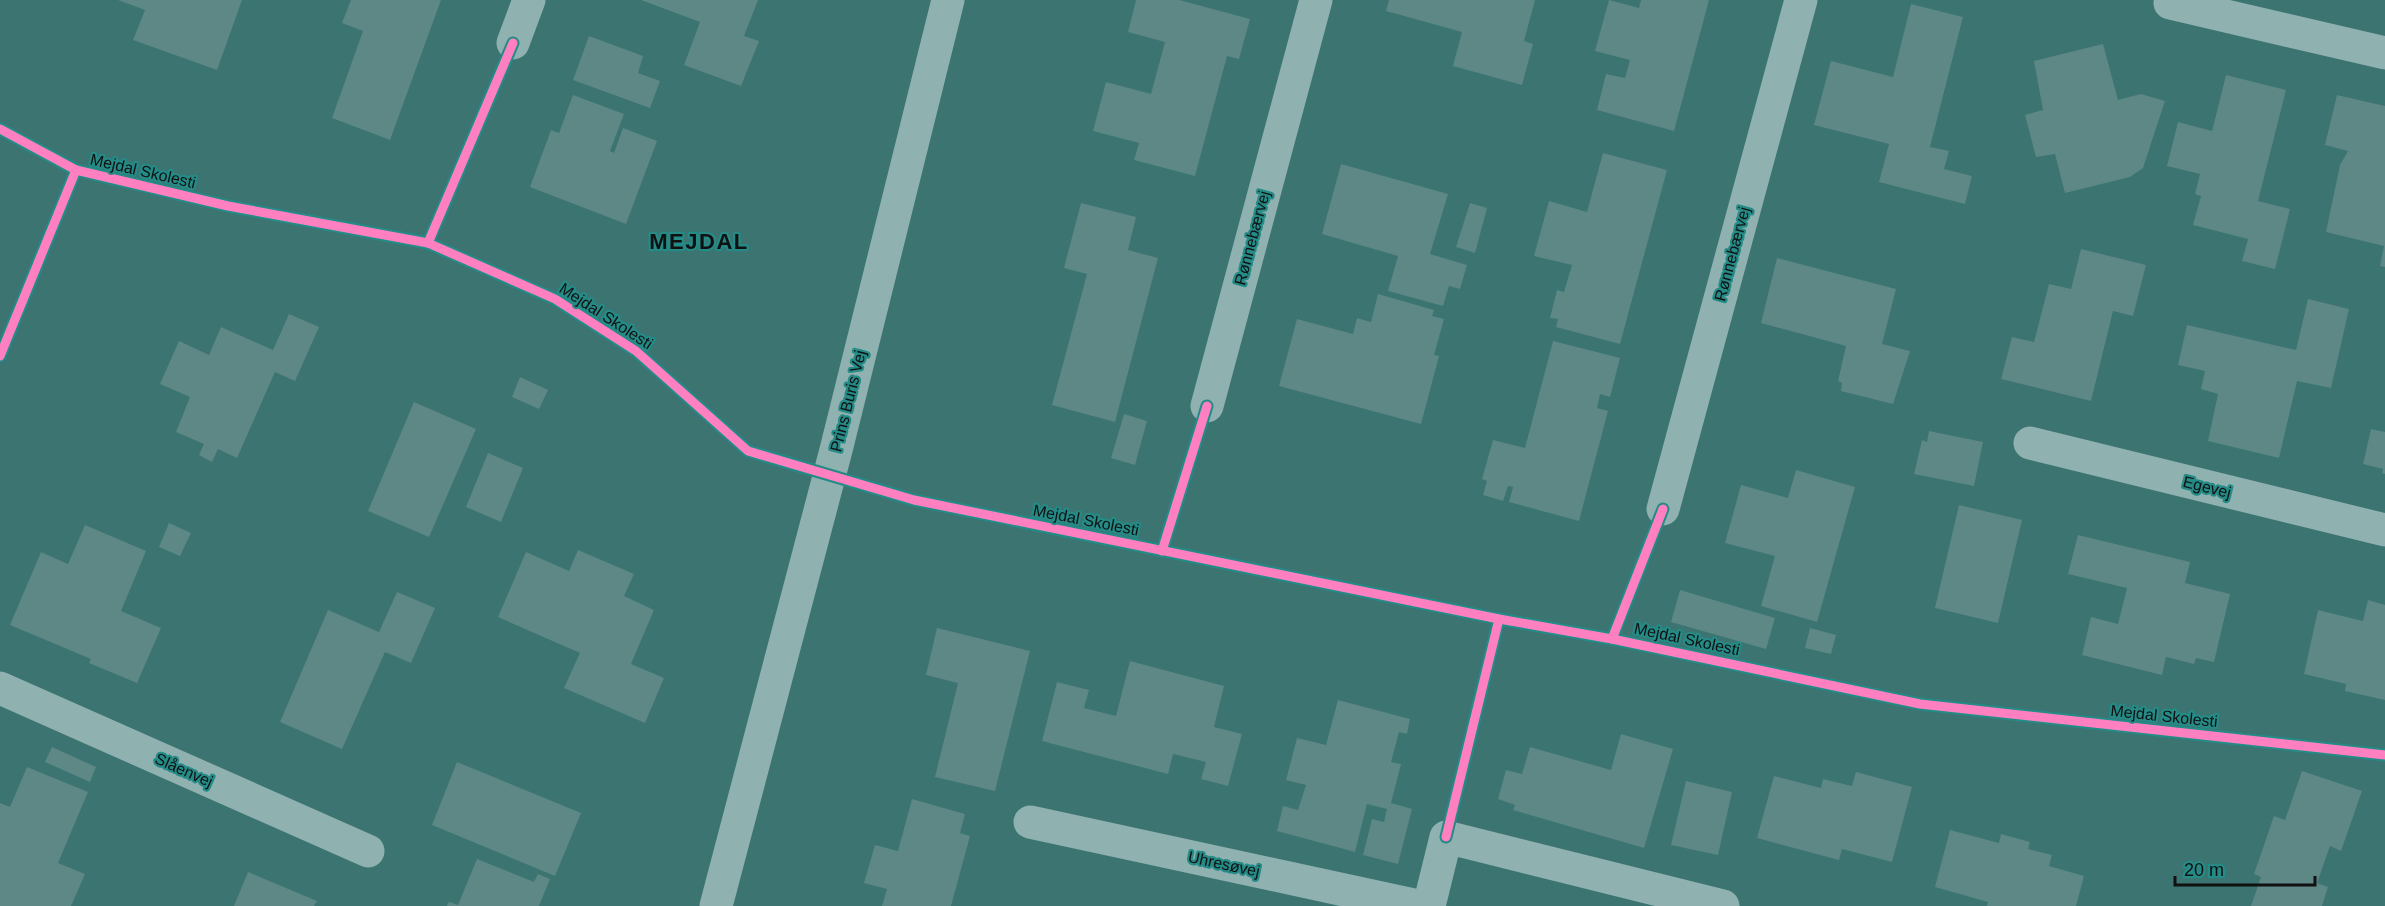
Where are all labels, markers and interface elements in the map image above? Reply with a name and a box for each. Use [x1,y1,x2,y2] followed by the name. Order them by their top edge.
[89,151,197,191] street label: Mejdal Skolesti
[1231,189,1273,287] street label: Rønnebærvej
[1711,205,1753,303] street label: Rønnebærvej
[649,229,749,254] district label: MEJDAL
[556,280,656,352] street label: Mejdal Skolesti
[827,348,869,454] street label: Prins Buris Vej
[2181,473,2233,501] street label: Egevej
[1032,501,1140,539] street label: Mejdal Skolesti
[1633,619,1741,659] street label: Mejdal Skolesti
[2110,702,2218,730] street label: Mejdal Skolesti
[153,750,215,790] street label: Slåenvej
[1187,848,1261,880] street label: Uhresøvej
[2175,849,2314,887] scale bar
[2184,860,2224,880] text: 20 m

